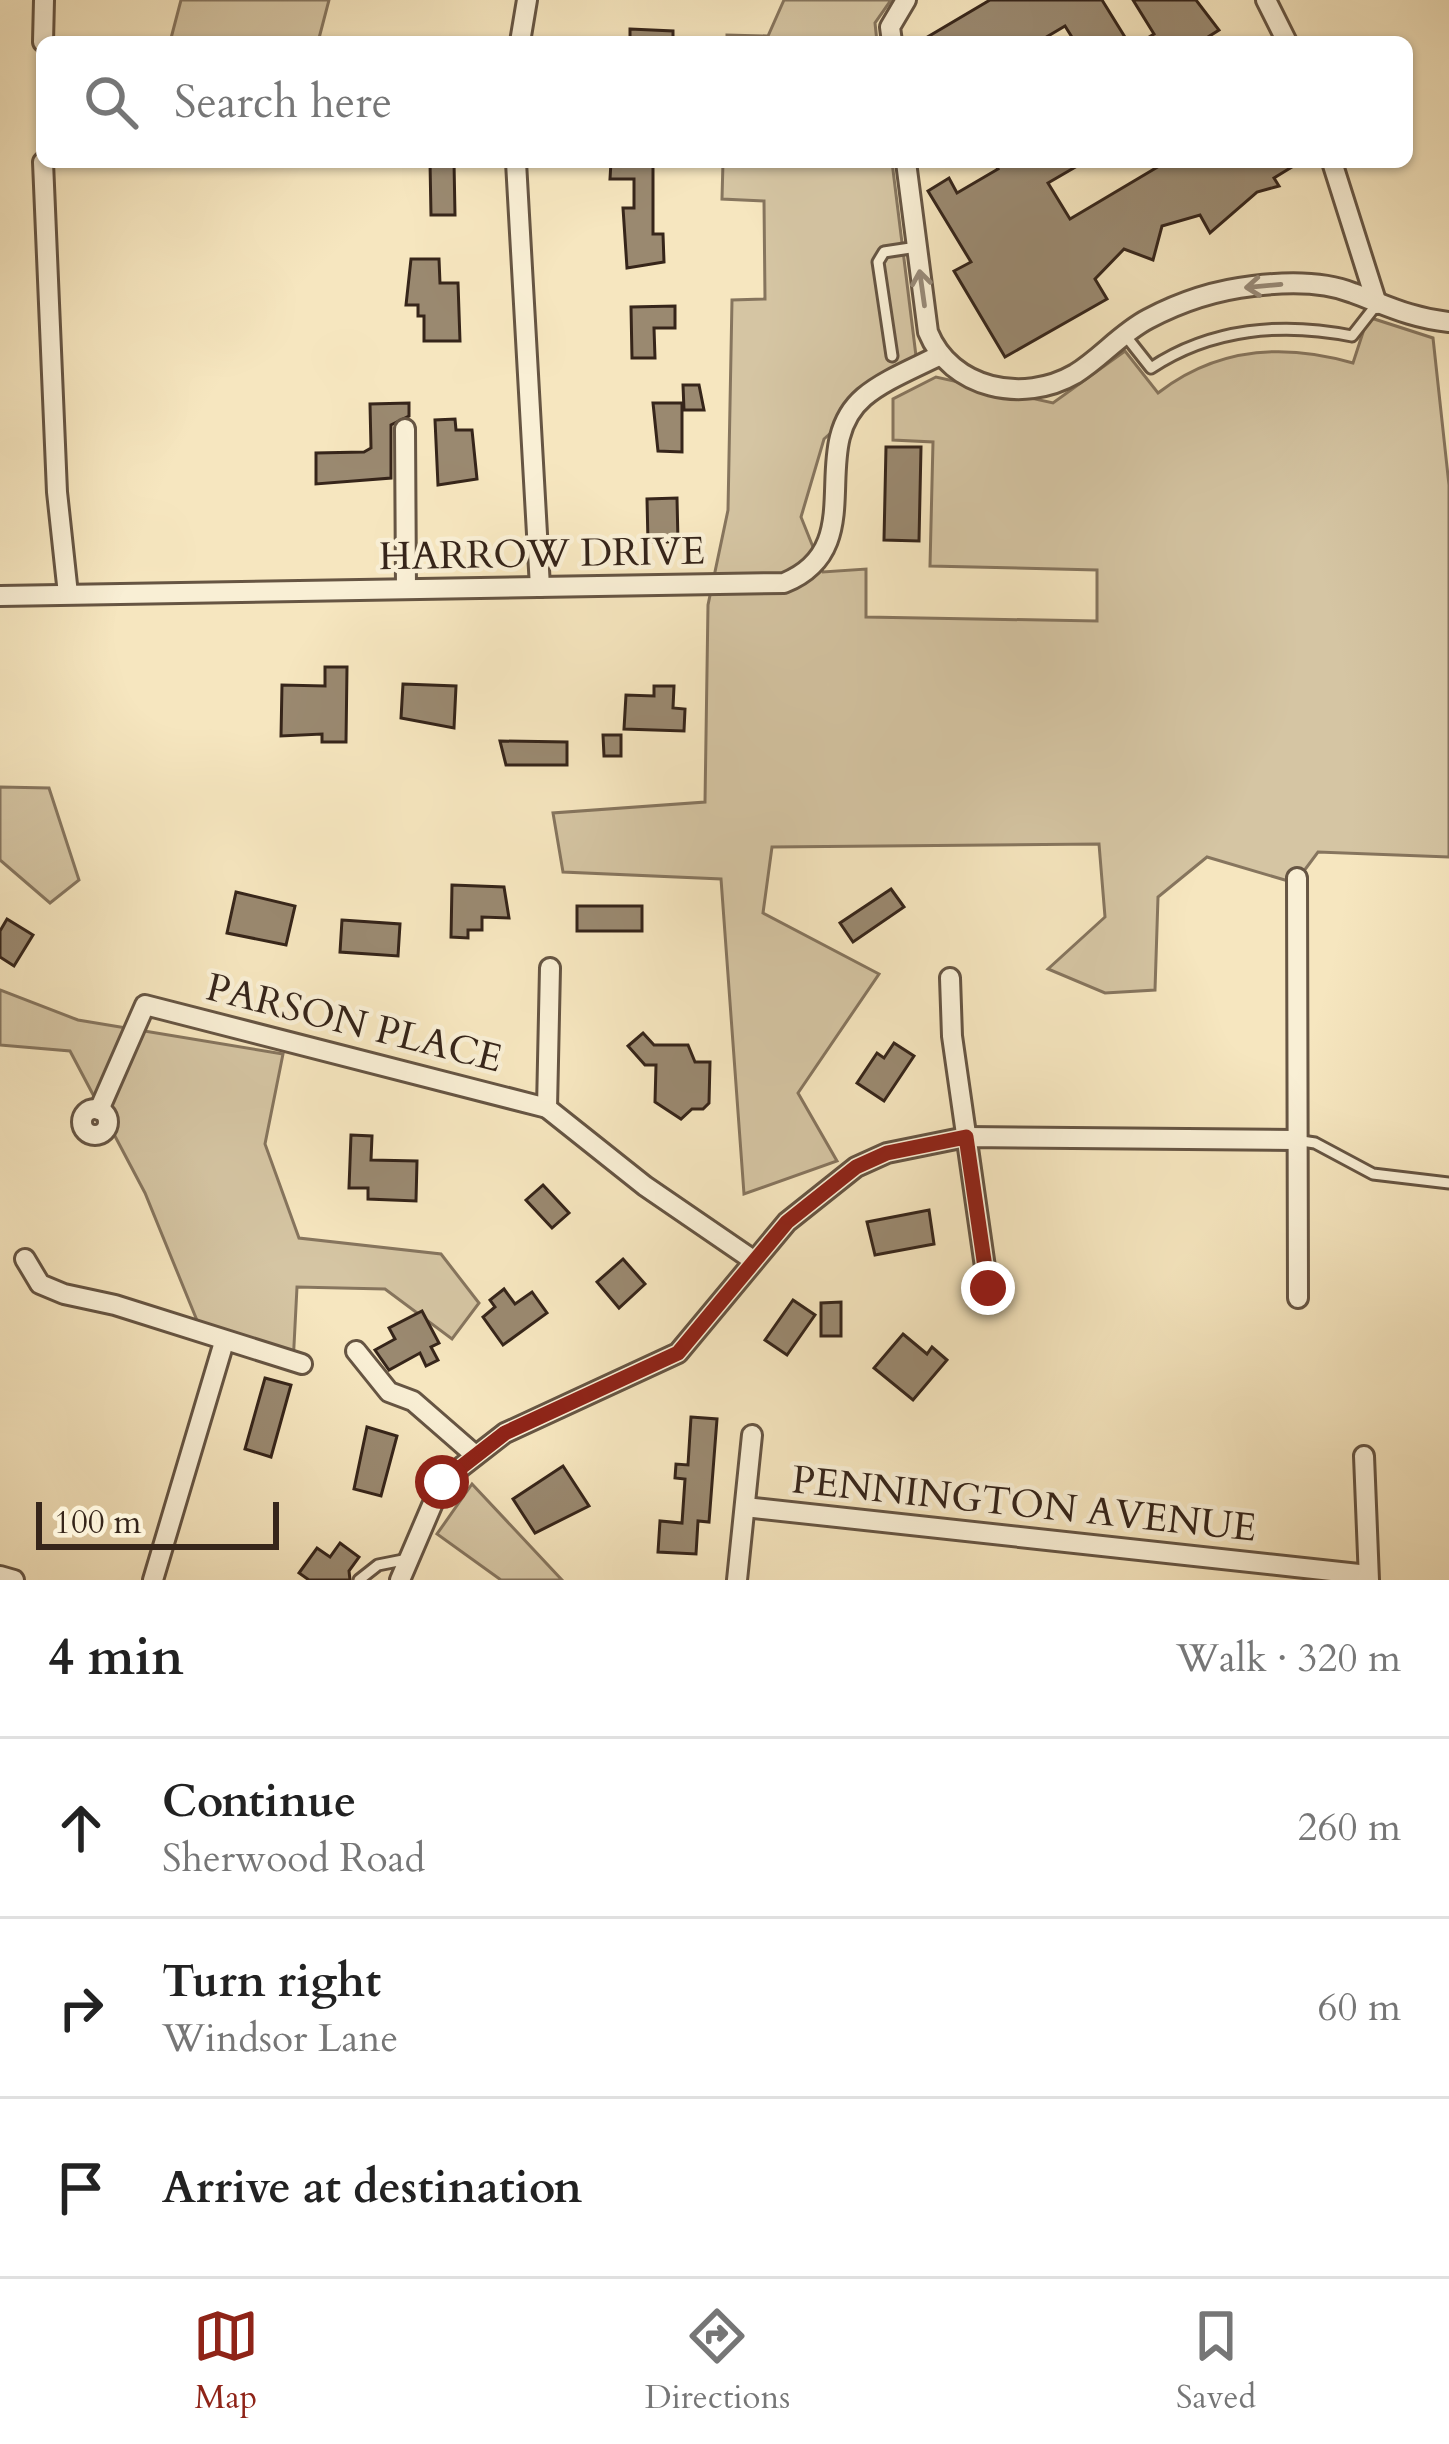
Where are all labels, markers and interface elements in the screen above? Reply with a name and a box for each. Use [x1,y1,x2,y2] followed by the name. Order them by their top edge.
[36,36,1413,168] search box
[78,69,144,135] icon: search
[174,72,392,133] text: Search here
[910,269,933,308] one-way arrow
[1244,275,1283,298] one-way arrow
[378,525,706,583] street label: HARROW DRIVE
[201,961,507,1085] street label: PARSON PLACE
[961,1261,1015,1315] route end
[789,1453,1259,1555] street label: PENNINGTON AVENUE
[415,1455,469,1509] route start
[36,1496,279,1549] scale bar
[54,1500,141,1545] text: 100 m
[48,1623,184,1693] text: 4 min
[1176,1632,1401,1685] text: Walk · 320 m
[162,1771,356,1832] text: Continue
[48,1795,114,1861] icon: ahead
[1298,1801,1401,1854] text: 260 m
[162,1832,425,1885] text: Sherwood Road
[162,1951,381,2012] text: Turn right
[48,1975,114,2041] icon: right
[1318,1981,1401,2034] text: 60 m
[162,2012,398,2065] text: Windsor Lane
[48,2155,114,2221] icon: arrive
[162,2157,582,2218] text: Arrive at destination
[193,2303,259,2420] tab: Map
[645,2303,790,2420] tab: Directions
[1176,2303,1256,2420] tab: Saved

